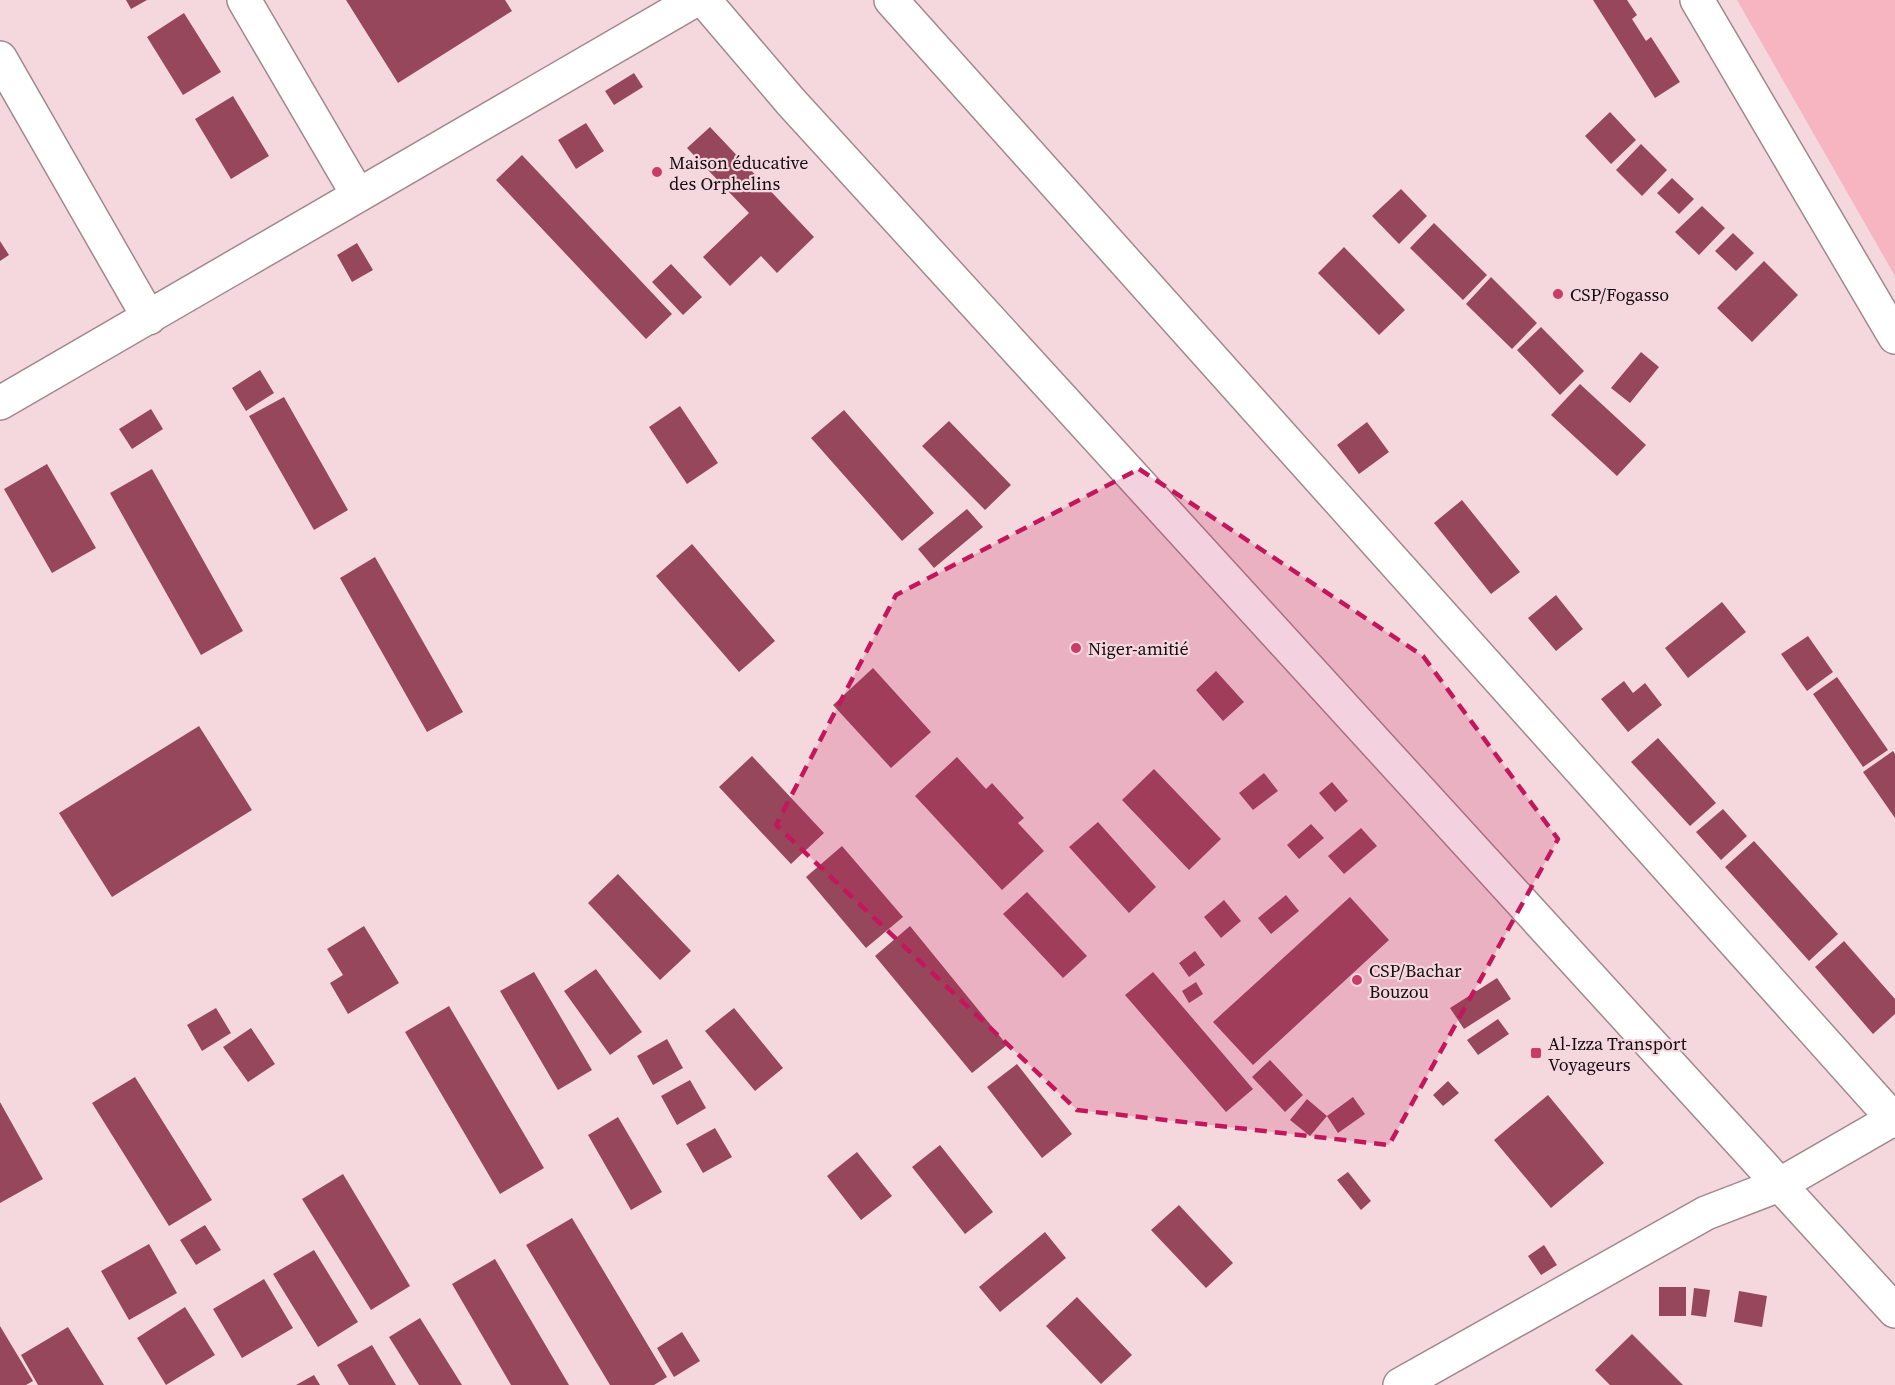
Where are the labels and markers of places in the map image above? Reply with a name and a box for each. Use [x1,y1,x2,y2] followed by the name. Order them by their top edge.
[669,150,809,196] place label: Maison éducative des Orphelins
[650,165,664,179] marker: Maison éducative des Orphelins
[1570,282,1669,307] place label: CSP/Fogasso
[1551,287,1565,301] marker: CSP/Fogasso
[1088,636,1189,661] place label: Niger-amitié
[1069,641,1083,655] marker: Niger-amitié
[1369,958,1462,1004] place label: CSP/Bachar Bouzou
[1350,973,1364,987] marker: CSP/Bachar Bouzou
[1548,1031,1687,1077] place label: Al-Izza Transport Voyageurs
[1529,1046,1543,1060] marker: Al-Izza Transport Voyageurs

